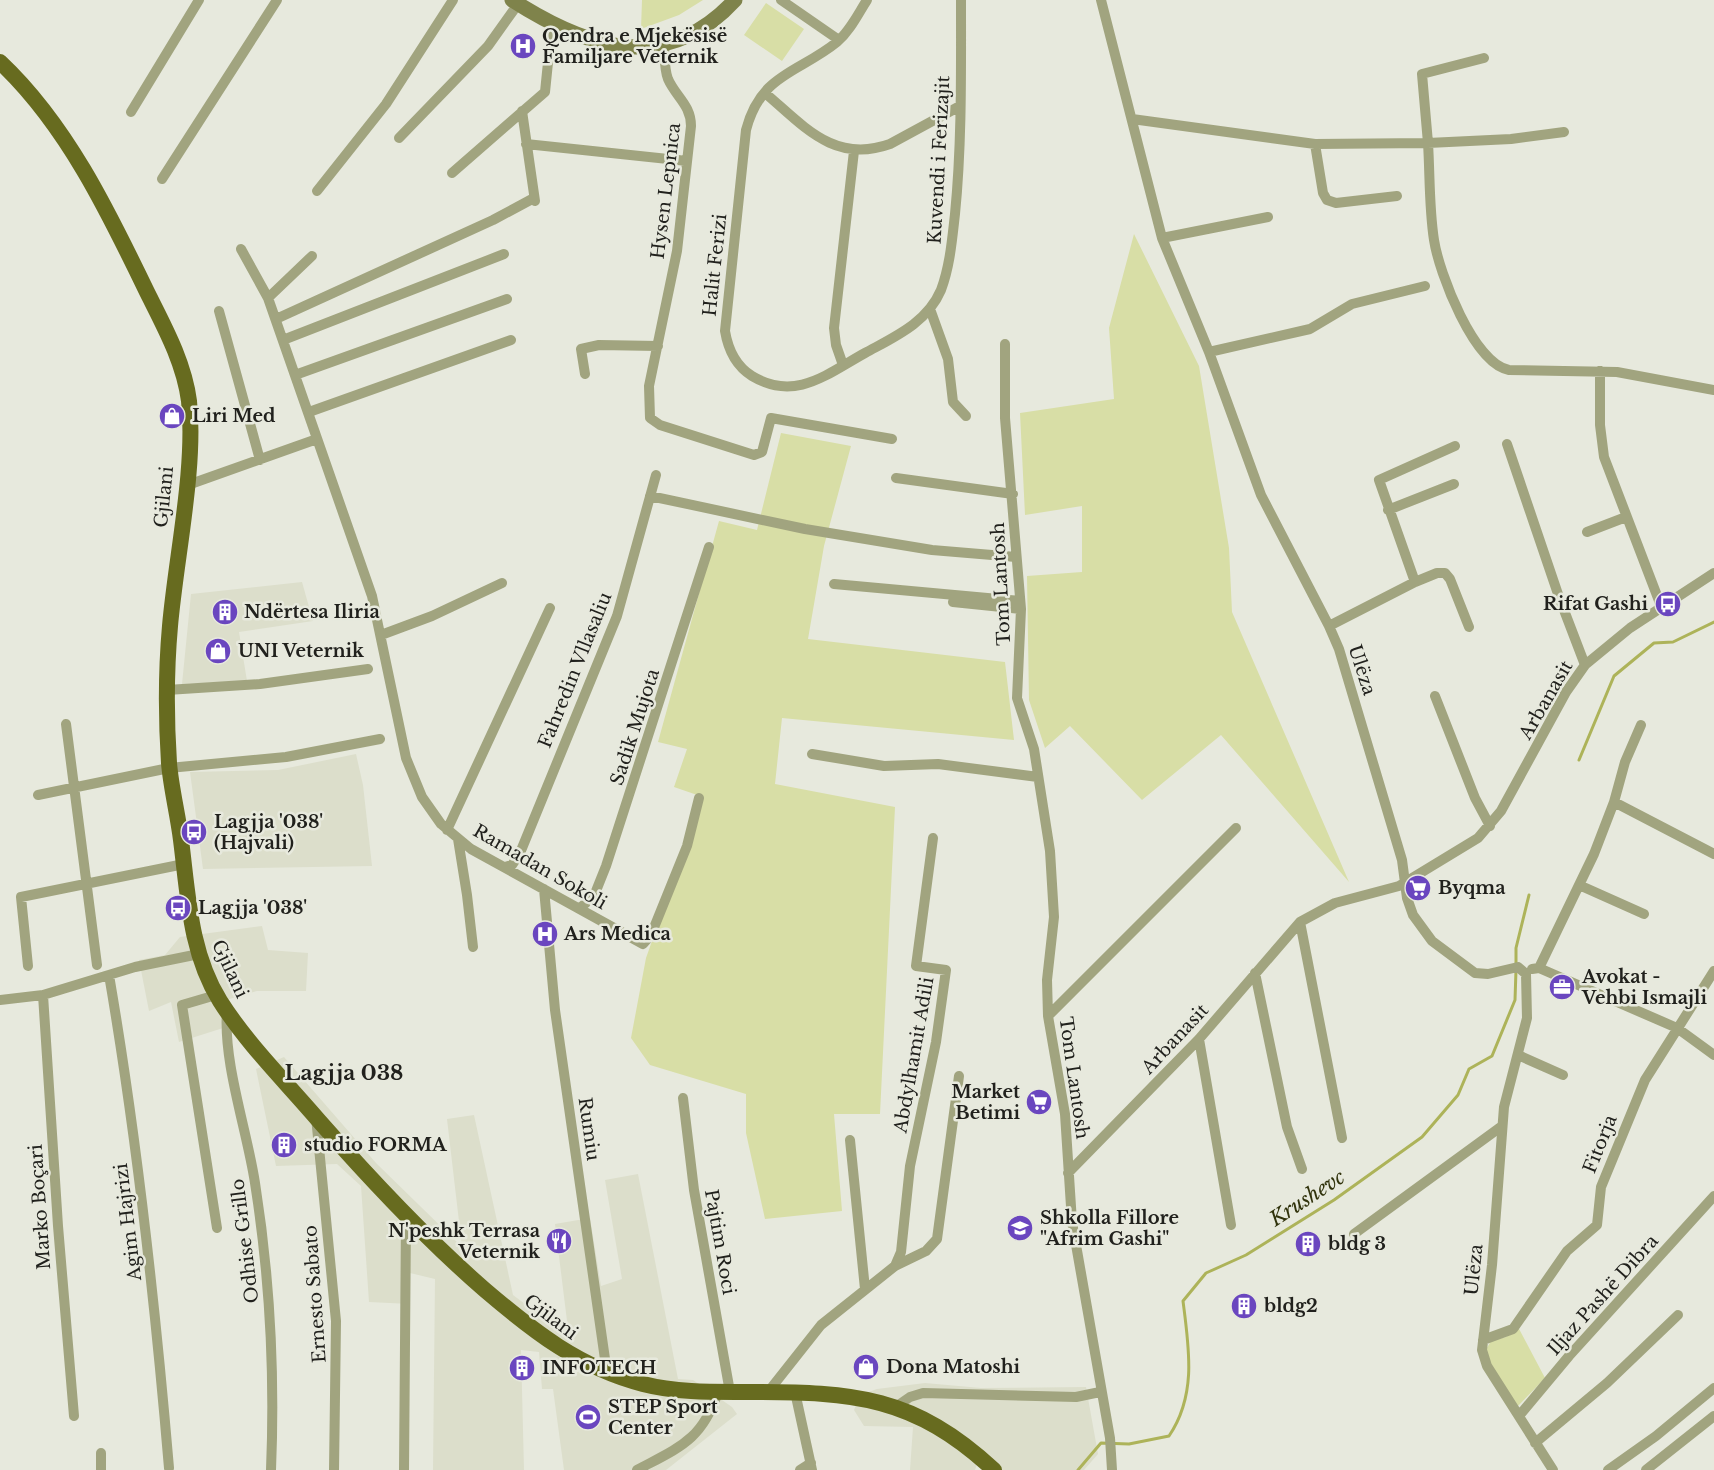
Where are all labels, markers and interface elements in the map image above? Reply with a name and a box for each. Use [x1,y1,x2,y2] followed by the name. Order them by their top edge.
[542,25,727,68] place label: Qendra e Mjekësisë Familjare Veternik
[508,31,538,61] hospital icon: Qendra e Mjekësisë Familjare Veternik
[924,75,954,245] street label: Kuvendi i Ferizajit
[647,122,685,260] street label: Hysen Lepnica
[699,213,731,317] street label: Halit Ferizi
[157,401,187,431] shop icon: Liri Med
[192,405,276,427] place label: Liri Med
[150,465,178,529] street label: Gjilani
[987,522,1015,646] street label: Tom Lantosh
[534,589,616,751] street label: Fahredin Vllasaliu
[1653,589,1683,619] bus stop icon: Rifat Gashi
[1543,593,1648,615] place label: Rifat Gashi
[210,597,240,627] building icon: Ndërtesa Iliria
[244,601,380,623] place label: Ndërtesa Iliria
[203,636,233,666] shop icon: UNI Veternik
[238,640,365,662] place label: UNI Veternik
[1344,642,1380,698] street label: Ulëza
[1514,656,1578,744] street label: Arbanasit
[606,666,664,788] street label: Sadik Mujota
[214,811,323,854] place label: Lagjja '038' (Hajvali)
[179,817,209,847] bus stop icon: Lagjja '038' (Hajvali)
[469,820,611,914] street label: Ramadan Sokoli
[1403,873,1433,903] supermarket icon: Byqma
[1438,877,1506,899] place label: Byqma
[163,893,193,923] bus stop icon: Lagjja '038'
[198,897,307,919] place label: Lagjja '038'
[530,919,560,949] hospital icon: Ars Medica
[563,923,672,945] place label: Ars Medica
[207,936,253,1002] street label: Gjilani
[1581,966,1707,1009] place label: Avokat - Vehbi Ismajli
[1547,972,1577,1002] office icon: Avokat - Vehbi Ismajli
[889,975,939,1136] street label: Abdylhamit Adili
[1136,999,1213,1079] street label: Arbanasit
[1055,1015,1093,1141] street label: Tom Lantosh
[285,1060,403,1086] district label: Lagjja 038
[951,1081,1021,1124] place label: Market Betimi
[1024,1087,1054,1117] supermarket icon: Market Betimi
[574,1096,604,1162] street label: Rumiu
[1578,1112,1622,1176] street label: Fitorja
[269,1130,299,1160] building icon: studio FORMA
[304,1134,448,1156] place label: studio FORMA
[25,1144,55,1270] street label: Marko Boçari
[110,1162,146,1283] street label: Agim Hajrizi
[1264,1165,1349,1232] water label: Krushevc
[226,1178,264,1304] street label: Odhise Grillo
[700,1188,740,1296] street label: Pajtim Roci
[1040,1207,1179,1250] place label: Shkolla Fillore "Afrim Gashi"
[1005,1213,1035,1243] school or university icon: Shkolla Fillore "Afrim Gashi"
[388,1220,541,1263] place label: N'peshk Terrasa Veternik
[299,1224,331,1364] street label: Ernesto Sabato
[544,1226,574,1256] restaurant icon: N'peshk Terrasa Veternik
[1293,1229,1323,1259] building icon: bldg 3
[1543,1230,1663,1360] street label: Iljaz Pashë Dibra
[1327,1233,1386,1255] place label: bldg 3
[1460,1243,1488,1297] street label: Ulëza
[520,1290,582,1344] street label: Gjilani
[1229,1291,1259,1321] building icon: bldg2
[1263,1295,1318,1317] place label: bldg2
[851,1352,881,1382] shop icon: Dona Matoshi
[507,1353,537,1383] building icon: INFOTECH
[886,1356,1021,1378] place label: Dona Matoshi
[542,1357,656,1379] place label: INFOTECH
[608,1396,718,1439] place label: STEP Sport Center
[573,1402,603,1432] sports icon: STEP Sport Center

